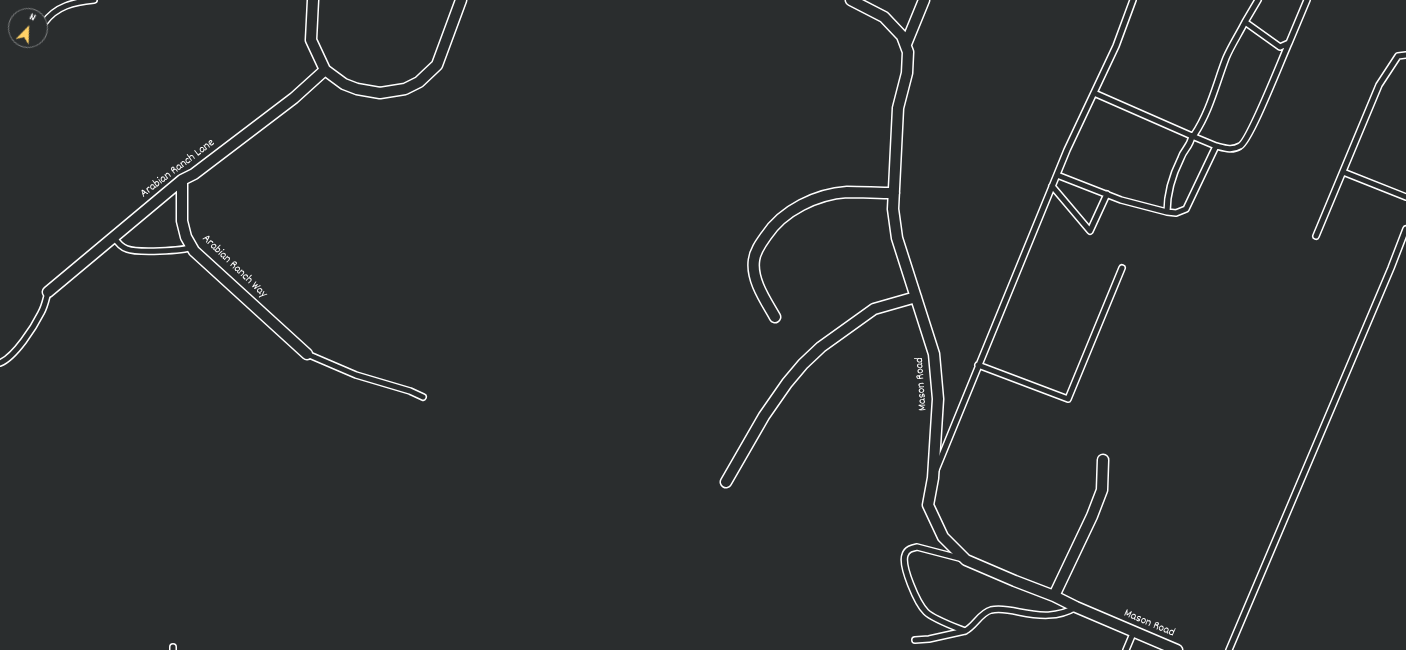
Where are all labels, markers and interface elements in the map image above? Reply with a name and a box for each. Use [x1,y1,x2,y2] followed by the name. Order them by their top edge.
[8,8,48,48] north arrow
[27,9,38,26] text: N
[138,136,218,202] street label: Arabian Ranch Lane
[198,232,270,302] street label: Arabian Ranch Way
[913,357,931,411] street label: Mason Road
[1121,607,1177,641] street label: Mason Road

